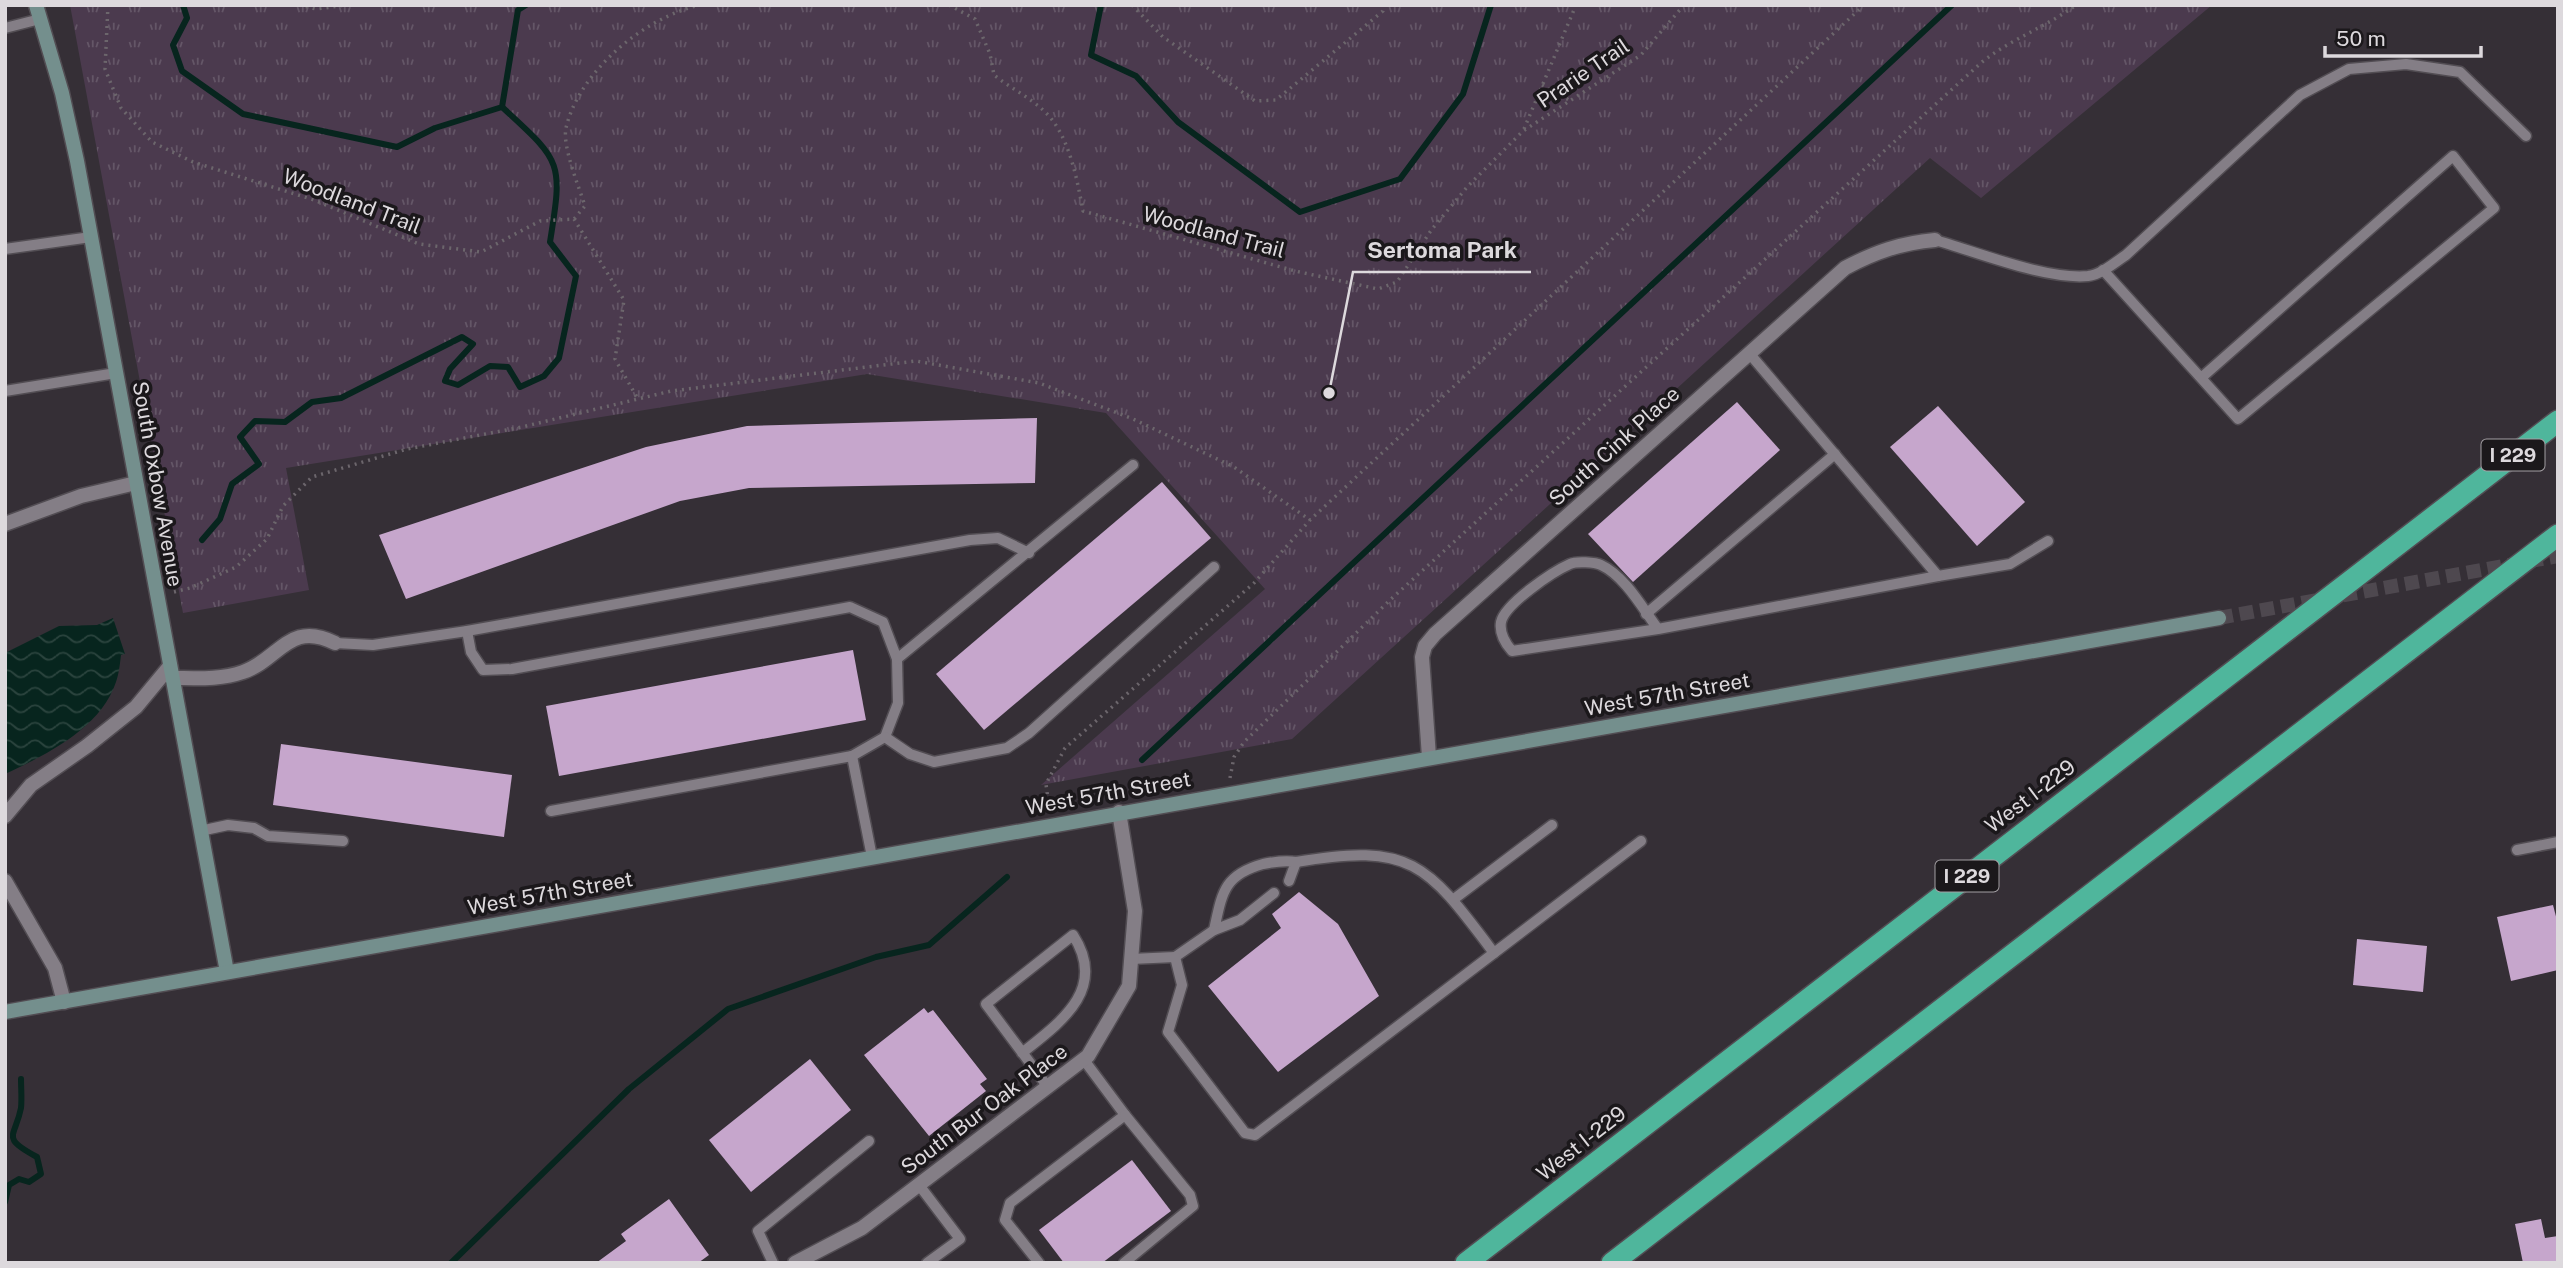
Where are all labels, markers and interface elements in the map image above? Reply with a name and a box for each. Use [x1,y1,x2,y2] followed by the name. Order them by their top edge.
[2325,14,2481,58] scale bar
[2336,26,2386,51] text: 50 m
[1532,33,1634,113] street label: Prarie Trail
[279,163,425,239] street label: Woodland Trail
[1140,201,1288,263] street label: Woodland Trail
[1353,228,1531,272] callout: Sertoma Park
[1367,236,1517,263] text: Sertoma Park
[128,379,188,589] street label: South Oxbow Avenue
[1544,381,1684,511] street label: South Cink Place
[2482,440,2544,470] road number: I 229
[1582,667,1752,721] street label: West 57th Street
[1980,754,2080,838] street label: West I-229
[1023,766,1193,820] street label: West 57th Street
[1936,860,1998,891] road number: I 229
[465,866,635,920] street label: West 57th Street
[896,1038,1072,1180] street label: South Bur Oak Place
[1531,1100,1631,1186] street label: West I-229

